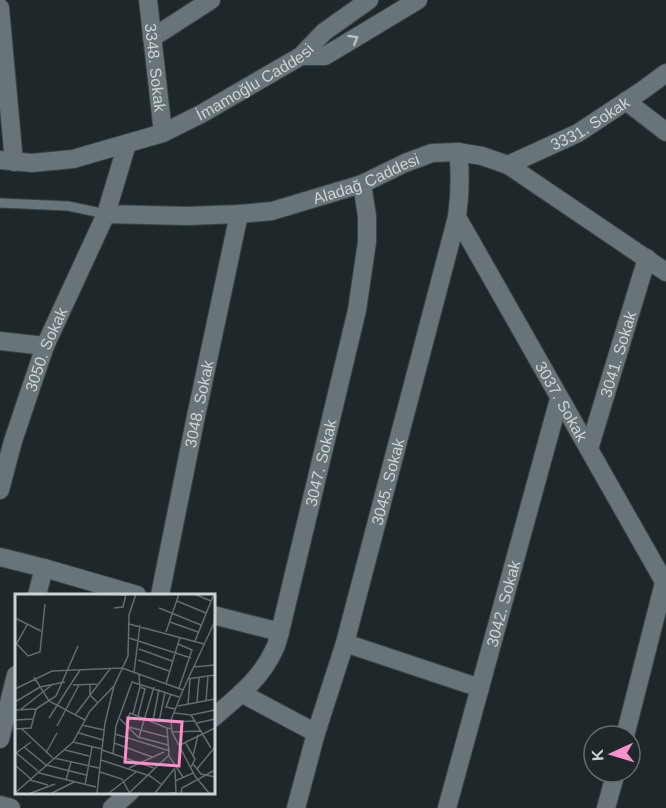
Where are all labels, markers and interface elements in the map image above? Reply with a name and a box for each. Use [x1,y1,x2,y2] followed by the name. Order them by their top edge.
[142,22,169,114] street label: 3348. Sokak
[348,34,358,46] one-way arrow
[193,40,317,124] street label: İmamoğlu Caddesi
[548,93,633,153] street label: 3331. Sokak
[311,150,421,207] street label: Aladağ Caddesi
[22,304,71,394] street label: 3050. Sokak
[597,308,639,399] street label: 3041. Sokak
[181,358,216,449] street label: 3048. Sokak
[532,358,592,445] street label: 3037. Sokak
[302,417,339,508] street label: 3047. Sokak
[368,435,407,527] street label: 3045. Sokak
[483,557,523,649] street label: 3042. Sokak
[15,594,214,793] inset map
[582,724,642,784] north arrow
[589,748,606,761] text: K

